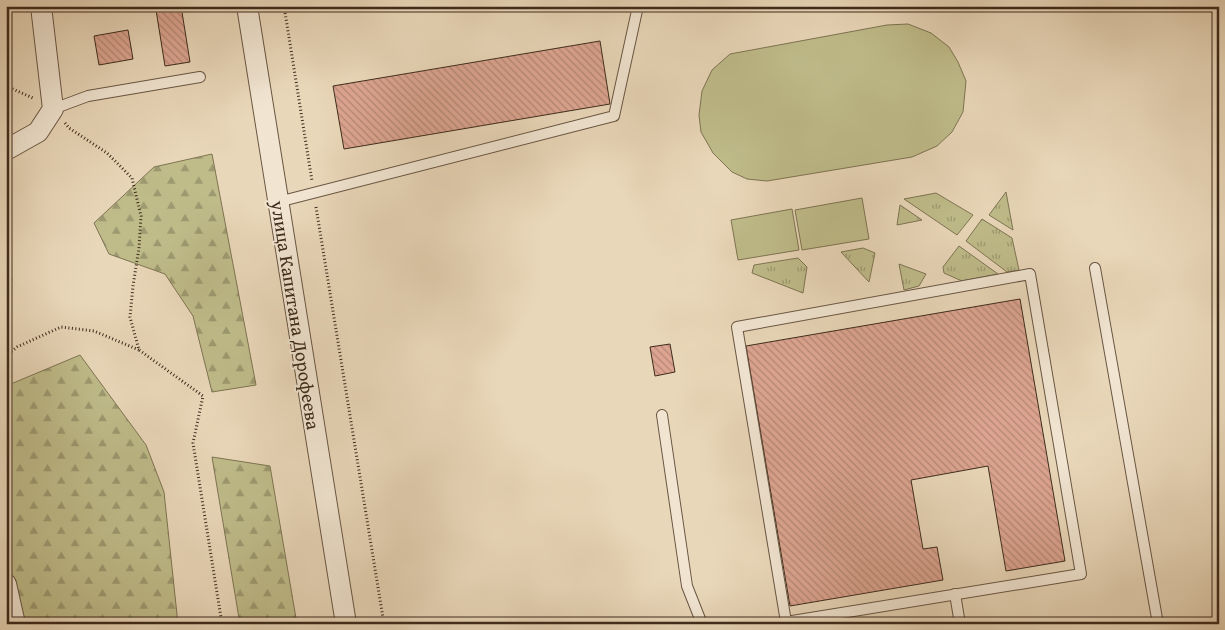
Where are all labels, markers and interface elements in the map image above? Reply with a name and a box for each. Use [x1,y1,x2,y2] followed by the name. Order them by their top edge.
[264,198,328,431] street label: улица Капитана Дорофеева

